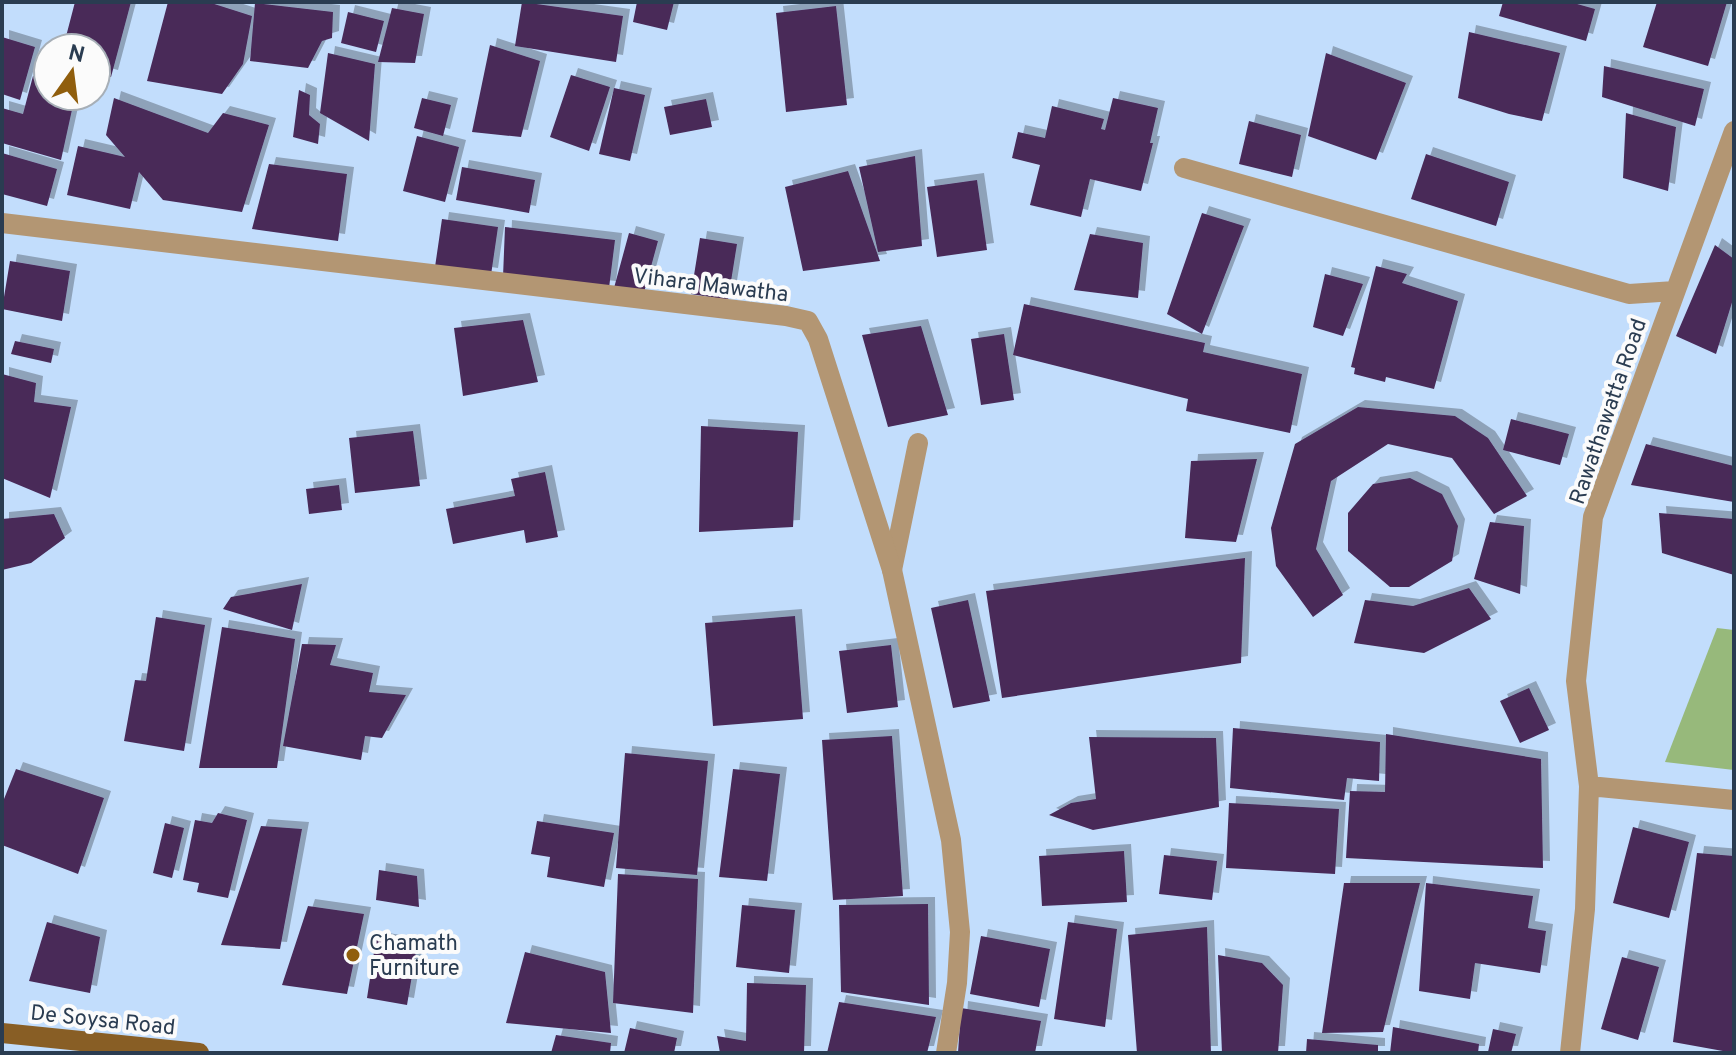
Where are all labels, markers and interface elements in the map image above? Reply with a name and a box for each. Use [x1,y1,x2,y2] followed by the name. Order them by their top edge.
[32,32,112,112] north arrow
[65,40,87,70] text: N
[632,264,790,309] street label: Vihara Mawatha
[1565,315,1654,508] street label: Rawathawatta Road
[369,931,460,983] place label: Chamath Furniture
[344,946,362,964] marker: Chamath Furniture
[29,1000,177,1043] street label: De Soysa Road

